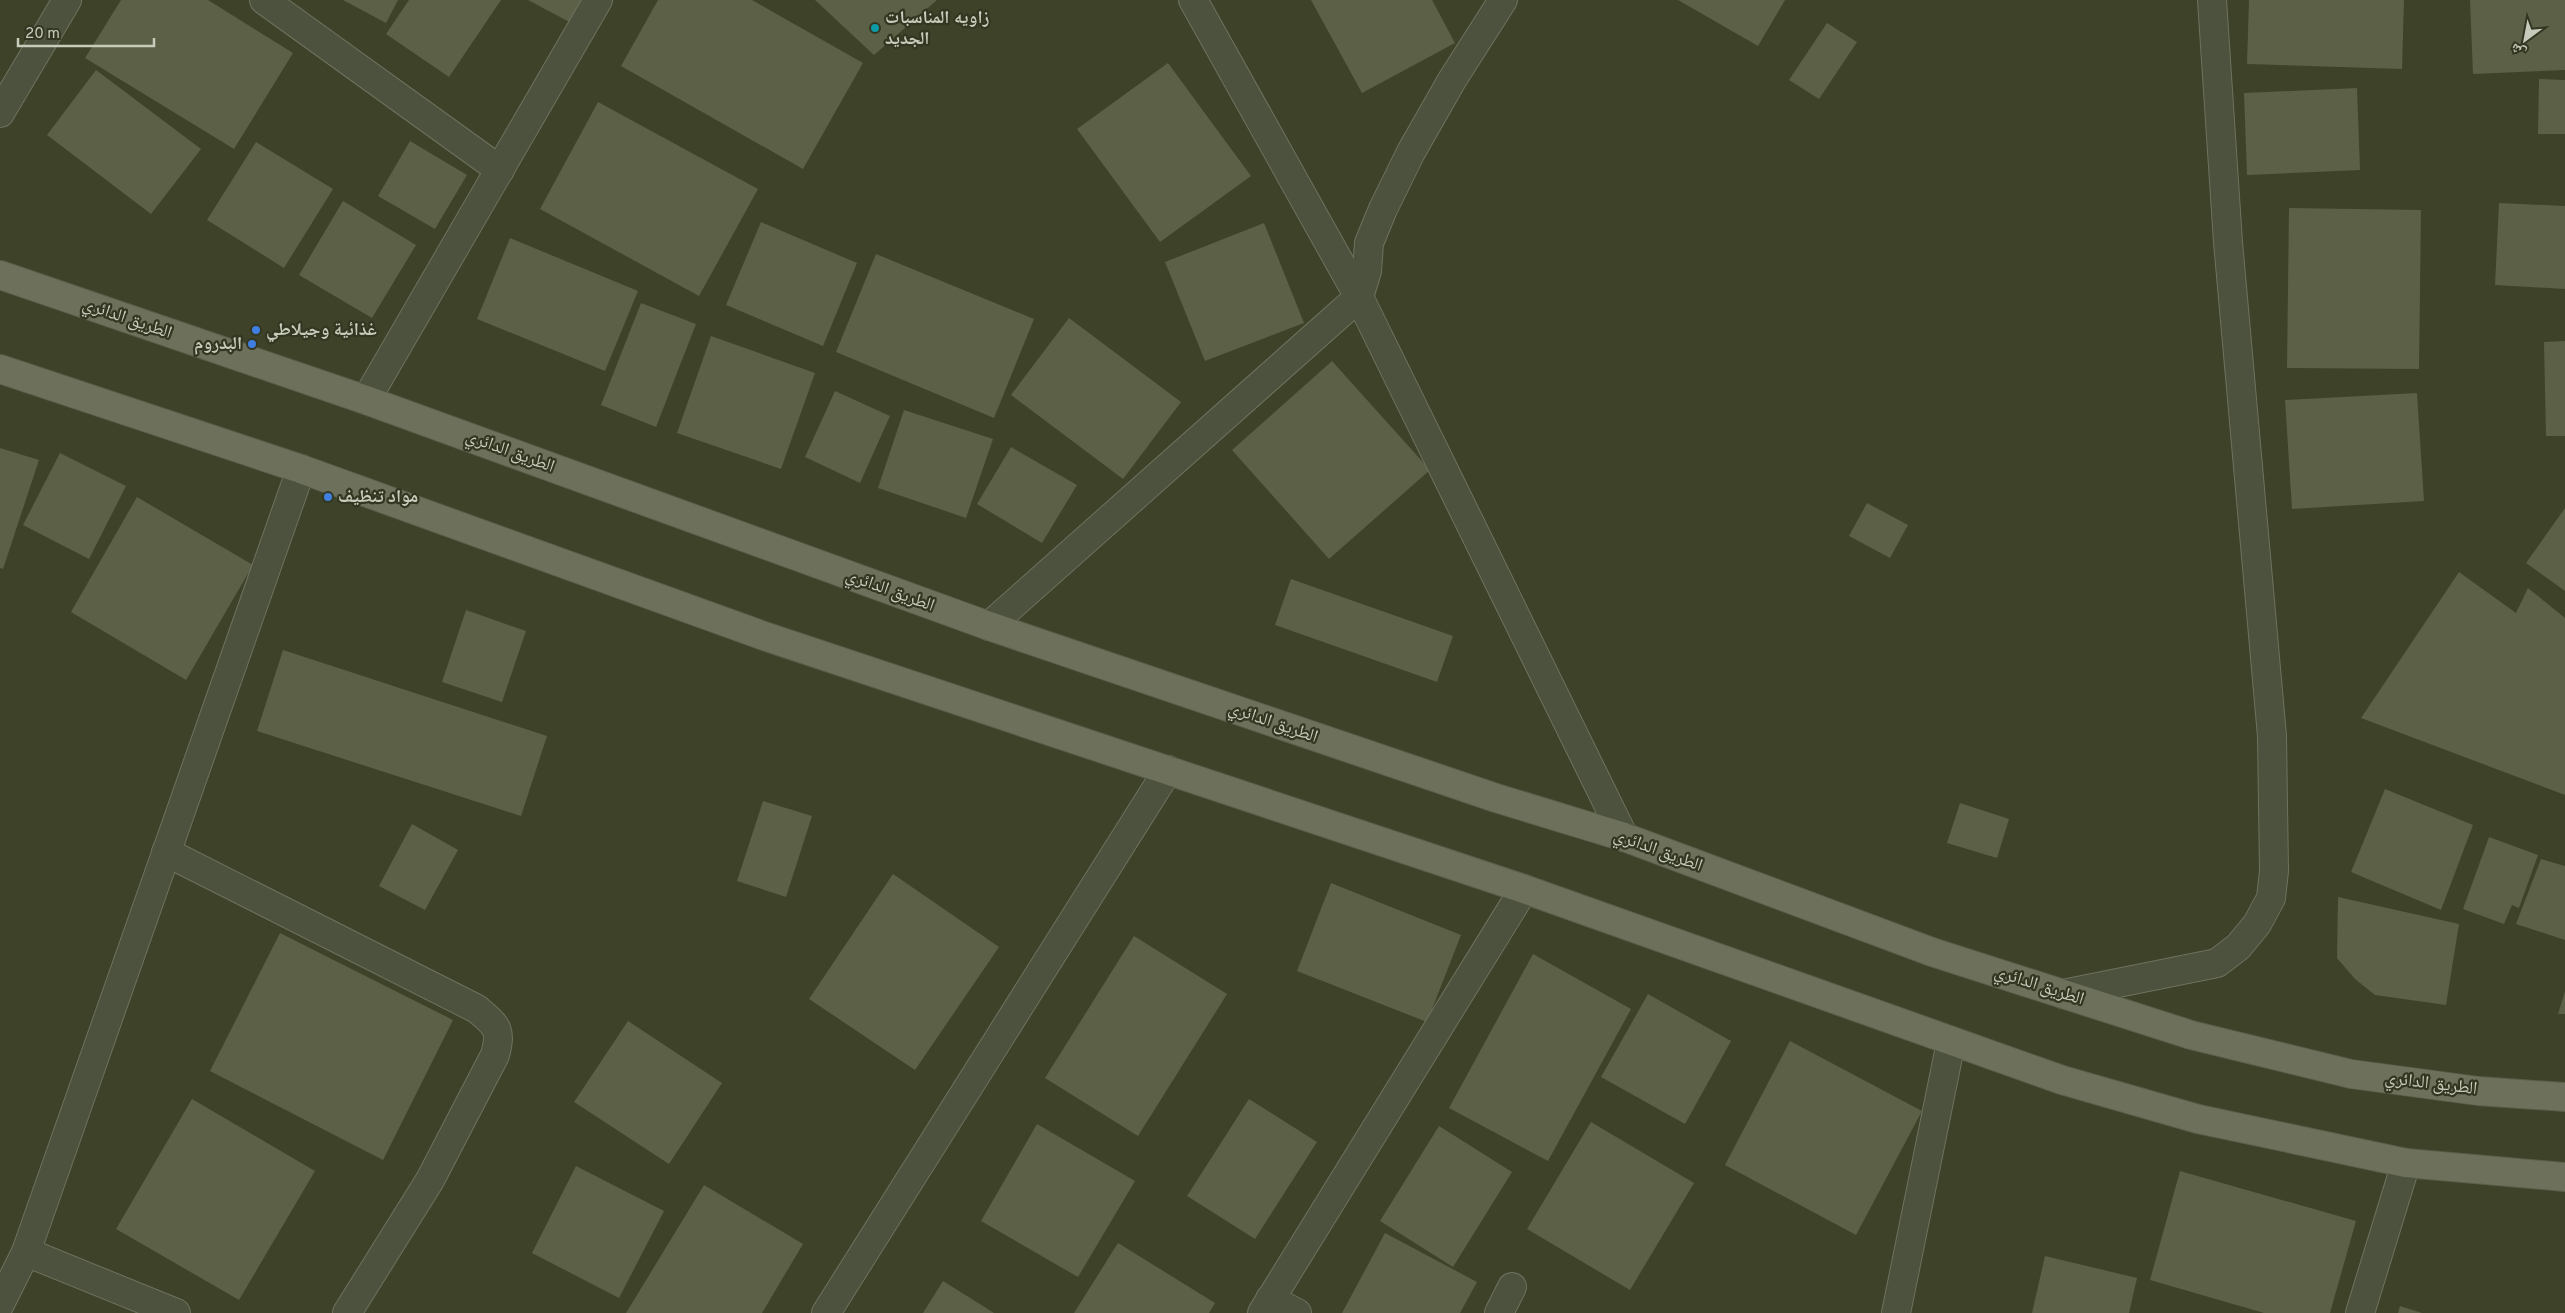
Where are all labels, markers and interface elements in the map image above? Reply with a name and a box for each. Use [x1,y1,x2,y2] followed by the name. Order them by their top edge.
[885,7,990,51] place label: زاويه المناسبات الجديد
[18,15,154,47] scale bar
[2500,15,2550,65] north arrow
[869,22,881,34] marker: زاويه المناسبات الجديد
[25,25,60,44] text: 20 m
[2508,39,2530,61] text: ش
[79,293,175,346] street label: الطريق الدائري
[266,319,377,343] place label: غذائية وجيلاطي
[250,324,262,336] marker: غذائية وجيلاطي
[194,333,242,356] place label: البدروم
[246,338,258,350] marker: البدروم
[462,425,558,480] street label: الطريق الدائري
[338,486,418,509] place label: مواد تنظيف
[322,491,334,503] marker: مواد تنظيف
[842,564,938,619] street label: الطريق الدائري
[1225,697,1321,750] street label: الطريق الدائري
[1610,824,1706,879] street label: الطريق الدائري
[1991,961,2087,1013] street label: الطريق الدائري
[2383,1067,2479,1103] street label: الطريق الدائري

